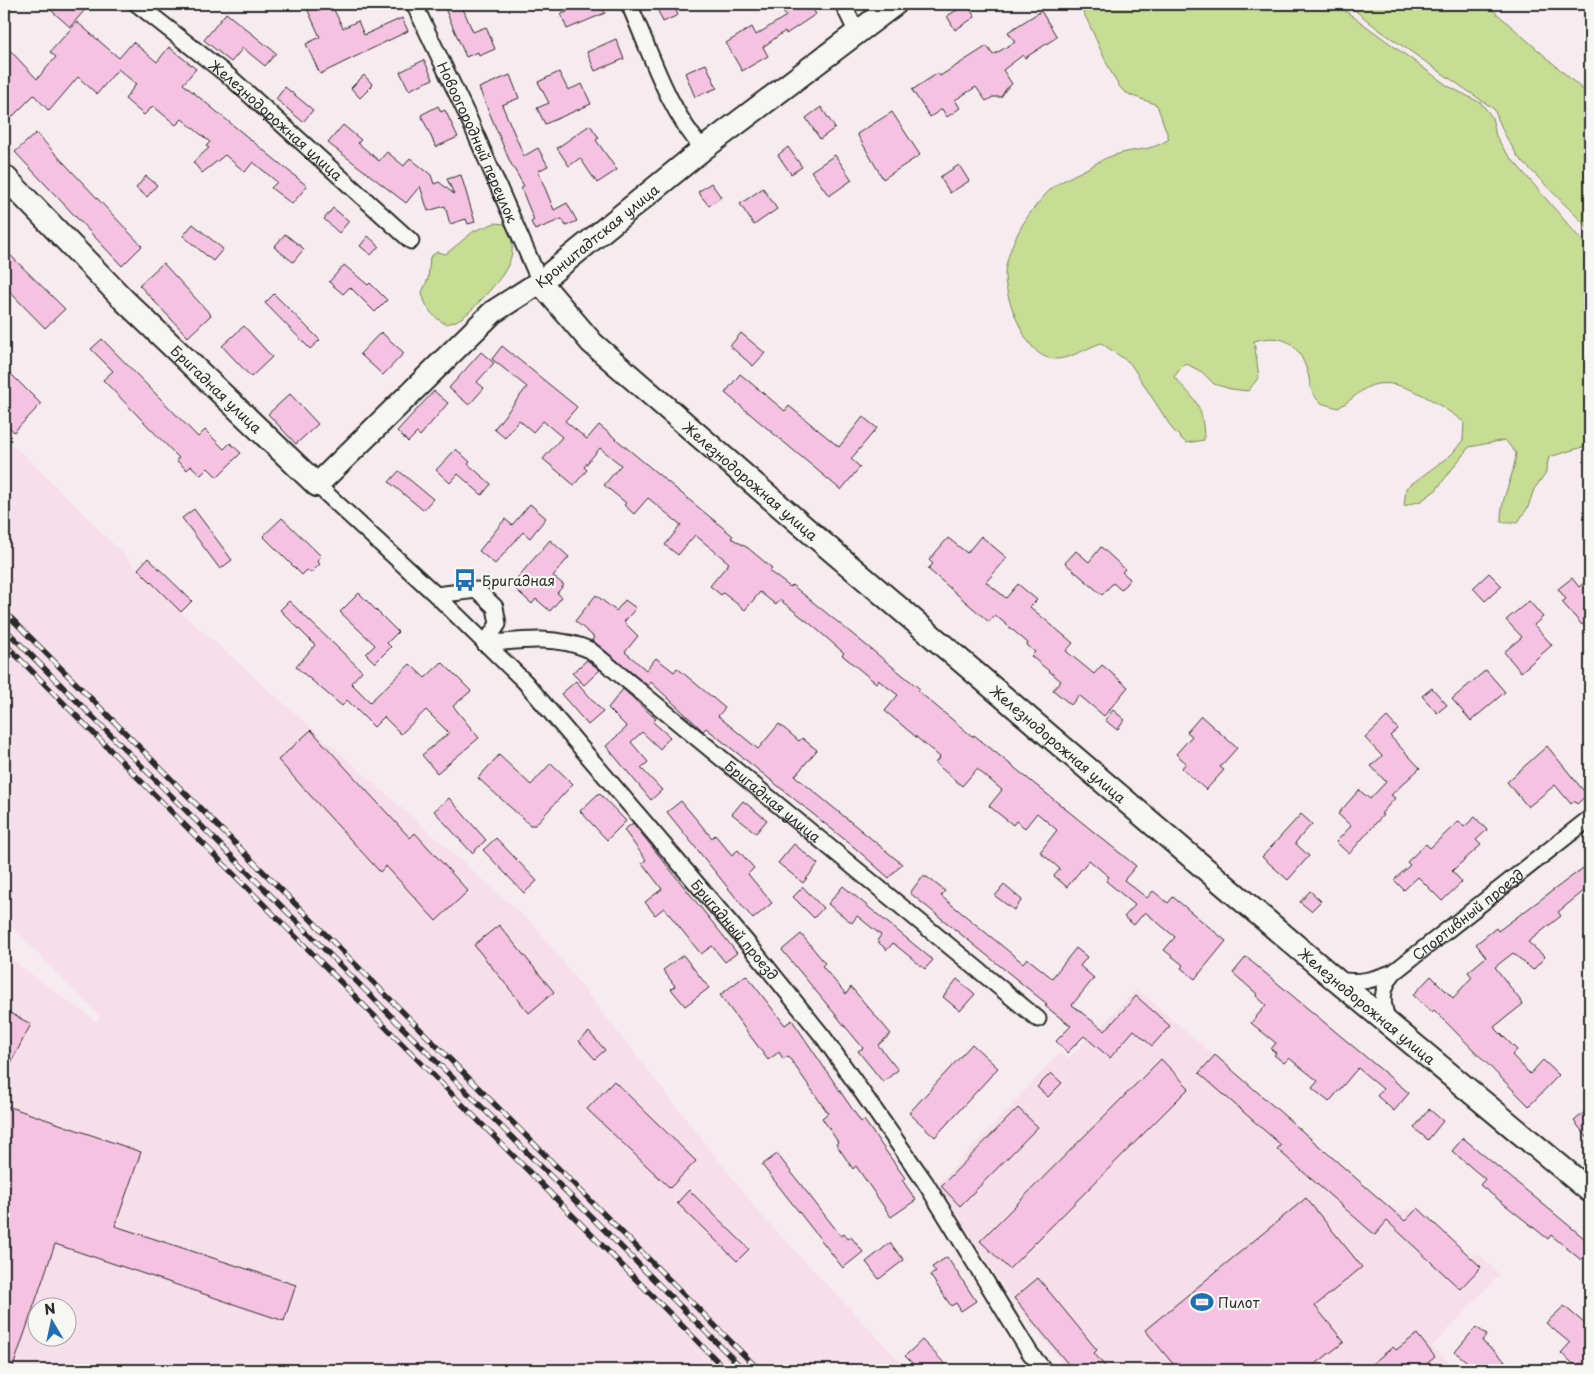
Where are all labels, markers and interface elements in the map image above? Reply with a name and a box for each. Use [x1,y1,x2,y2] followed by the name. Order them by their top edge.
[205,54,348,185] street label: Железнодорожная улица
[432,58,524,226] street label: Новоогородный переулок
[531,179,663,292] street label: Кронштадтская улица
[167,340,267,438] street label: Бригадная улица
[678,416,823,545] street label: Железнодорожная улица
[452,567,478,593] bus stop icon: Бригадная
[482,570,555,591] place label: Бригадная
[986,680,1131,808] street label: Железнодорожная улица
[721,755,826,847] street label: Бригадная улица
[1407,864,1528,965] street label: Спортивный проезд
[686,874,784,984] street label: Бригадный проезд
[1294,942,1440,1069] street label: Железнодорожная улица
[1189,1289,1215,1315] sports icon: Пилот
[1218,1292,1260,1313] place label: Пилот
[28,1296,78,1346] north arrow
[43,1297,57,1320] text: N

